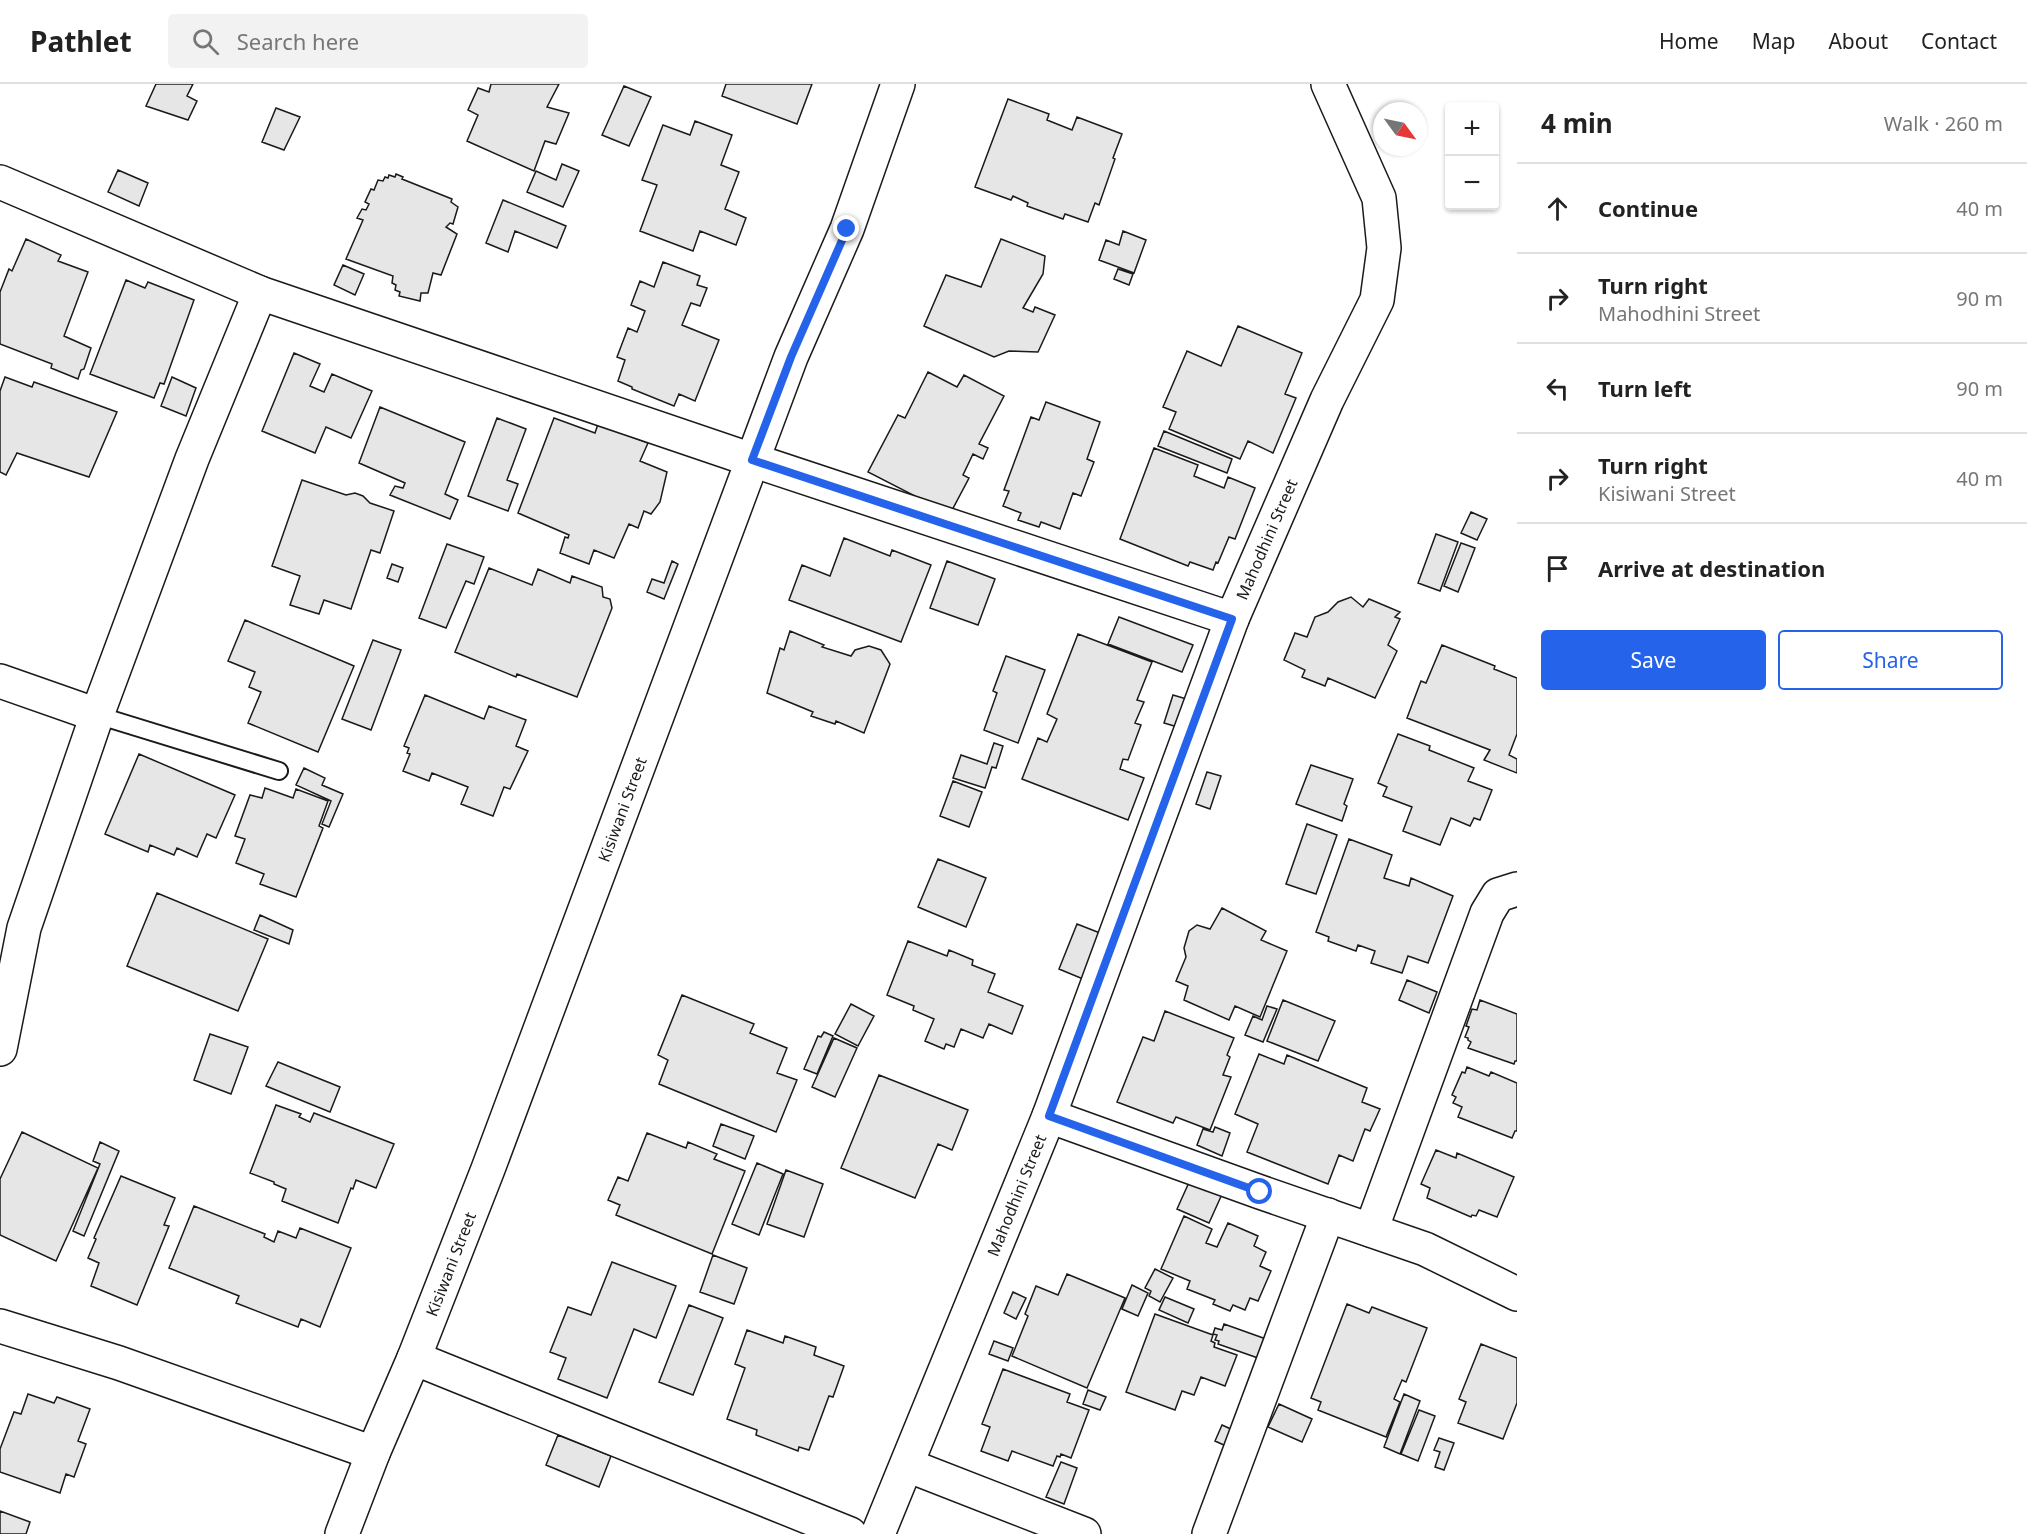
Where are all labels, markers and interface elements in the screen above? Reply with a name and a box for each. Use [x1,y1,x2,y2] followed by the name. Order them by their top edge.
[168,14,588,68] search box
[30,22,132,60] text: Pathlet
[189,25,222,58] icon: search
[237,26,359,56] text: Search here
[1659,27,1719,55] text: Home
[1752,27,1795,55] text: Map
[1828,27,1888,55] text: About
[1921,27,1997,55] text: Contact
[1373,102,1427,156] north arrow
[1445,102,1499,210] map controls
[1445,102,1499,156] button: +
[1541,105,1613,141] text: 4 min
[1884,110,2003,137] text: Walk · 260 m
[1445,156,1499,210] button: −
[1541,192,1574,225] icon: ahead
[1598,193,1698,223] text: Continue
[1956,195,2003,222] text: 40 m
[833,215,859,241] route end
[1598,270,1708,300] text: Turn right
[1541,282,1574,315] icon: right
[1956,285,2003,312] text: 90 m
[1598,300,1760,327] text: Mahodhini Street
[1541,372,1574,405] icon: left
[1598,373,1692,403] text: Turn left
[1956,375,2003,402] text: 90 m
[1598,450,1708,480] text: Turn right
[1541,462,1574,495] icon: right
[1956,465,2003,492] text: 40 m
[1231,475,1303,603] street label: Mahodhini Street
[1598,480,1736,507] text: Kisiwani Street
[1541,552,1574,585] icon: arrive
[1598,553,1825,583] text: Arrive at destination
[1541,630,1766,690] button: Save
[1778,630,2003,690] button: Share
[593,754,652,865] street label: Kisiwani Street
[982,1131,1051,1260] street label: Mahodhini Street
[1246,1178,1272,1204] route start
[420,1209,481,1320] street label: Kisiwani Street

